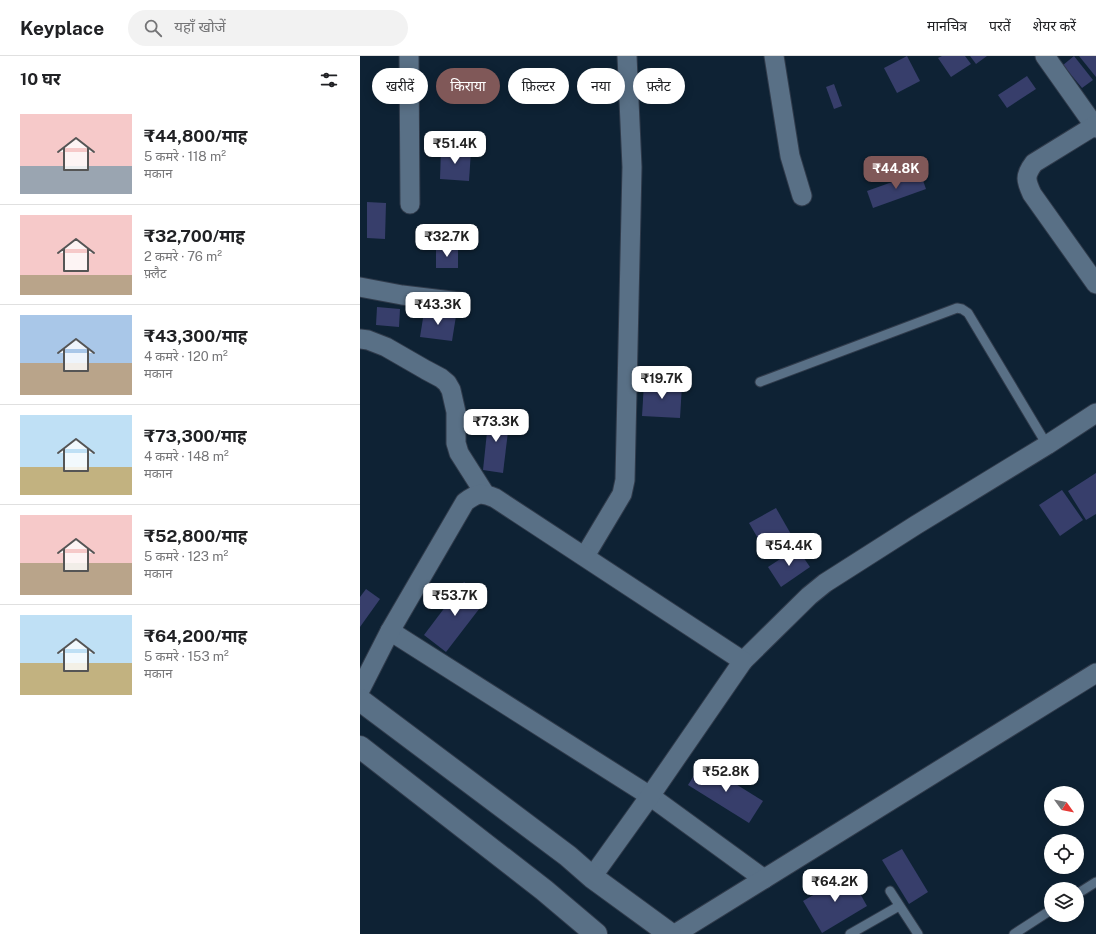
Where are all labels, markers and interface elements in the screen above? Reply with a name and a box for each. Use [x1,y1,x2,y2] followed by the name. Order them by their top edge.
[128,10,408,46] search box
[20,17,104,39] text: Keyplace
[142,17,164,39] icon: search
[174,18,226,35] text: यहाँ खोजें
[927,18,967,34] text: मानचित्र
[989,18,1011,34] text: परतें
[1033,18,1076,34] text: शेयर करें
[372,68,428,104] chip: खरीदें
[436,68,500,104] chip: किराया
[508,68,569,104] chip: फ़िल्टर
[577,68,625,104] chip: नया
[633,68,685,104] chip: फ़्लैट
[20,69,61,89] text: 10 घर
[318,69,340,91] icon: filters
[144,126,247,146] text: ₹44,800/माह
[52,130,100,178] icon: home
[422,131,488,165] pin: ₹51.4K
[433,136,477,151] text: ₹51.4K
[144,149,226,164] text: 5 कमरे · 118 m²
[863,156,929,190] pin: ₹44.8K
[873,161,919,176] text: ₹44.8K
[144,166,172,181] text: मकान
[414,224,480,258] pin: ₹32.7K
[144,226,245,246] text: ₹32,700/माह
[424,229,470,244] text: ₹32.7K
[52,231,100,279] icon: home
[144,249,222,264] text: 2 कमरे · 76 m²
[144,266,167,281] text: फ़्लैट
[405,292,471,326] pin: ₹43.3K
[414,297,462,312] text: ₹43.3K
[144,326,247,346] text: ₹43,300/माह
[52,331,100,379] icon: home
[144,349,228,364] text: 4 कमरे · 120 m²
[144,366,172,381] text: मकान
[629,366,695,400] pin: ₹19.7K
[641,371,683,386] text: ₹19.7K
[463,409,529,443] pin: ₹73.3K
[473,414,519,429] text: ₹73.3K
[144,426,247,446] text: ₹73,300/माह
[52,431,100,479] icon: home
[144,449,229,464] text: 4 कमरे · 148 m²
[144,466,172,481] text: मकान
[144,526,247,546] text: ₹52,800/माह
[52,531,100,579] icon: home
[756,533,822,567] pin: ₹54.4K
[766,538,812,553] text: ₹54.4K
[144,549,228,564] text: 5 कमरे · 123 m²
[144,566,172,581] text: मकान
[422,583,488,617] pin: ₹53.7K
[432,588,478,603] text: ₹53.7K
[144,626,247,646] text: ₹64,200/माह
[52,631,100,679] icon: home
[144,649,229,664] text: 5 कमरे · 153 m²
[144,666,172,681] text: मकान
[693,759,759,793] pin: ₹52.8K
[703,764,749,779] text: ₹52.8K
[1044,786,1084,826] north arrow
[1044,786,1084,922] map controls
[1044,834,1084,874] button: locate
[802,869,868,903] pin: ₹64.2K
[812,874,858,889] text: ₹64.2K
[1044,882,1084,922] button: layers

